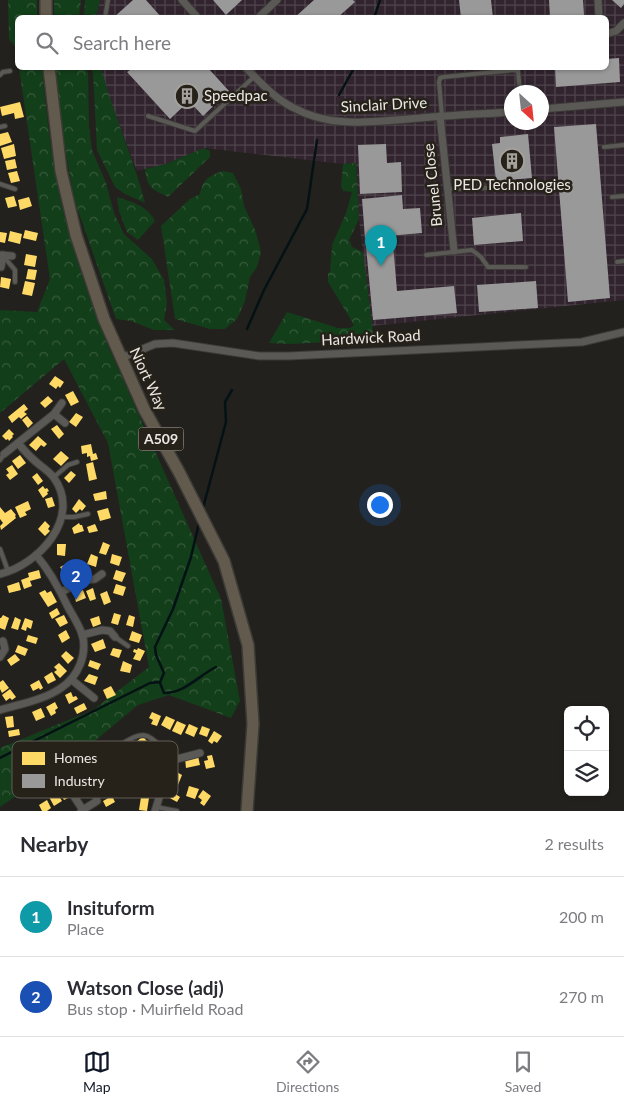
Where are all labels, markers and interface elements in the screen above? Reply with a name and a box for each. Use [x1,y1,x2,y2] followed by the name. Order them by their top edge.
[15,15,609,70] search box
[33,29,61,57] icon: search
[73,31,171,54] text: Search here
[174,83,200,109] building icon: Speedpac
[504,85,549,130] north arrow
[204,86,268,104] place label: Speedpac
[340,93,428,115] street label: Sinclair Drive
[419,143,445,228] street label: Brunel Close
[499,148,525,174] building icon: PED Technologies
[453,175,571,193] place label: PED Technologies
[365,225,397,266] pin: 1
[321,325,421,349] street label: Hardwick Road
[126,344,171,413] street label: Niort Way
[138,428,184,450] road number: A509
[367,492,393,518] your location
[60,559,92,600] pin: 2
[564,706,609,796] map controls
[564,706,609,751] button: locate
[12,741,178,798] legend
[54,749,97,766] text: Homes
[564,751,609,796] button: layers
[54,772,105,789] text: Industry
[20,831,88,856] text: Nearby
[544,834,604,853] text: 2 results
[67,896,155,919] text: Insituform
[31,907,41,926] text: 1
[559,907,604,926] text: 200 m
[67,919,104,938] text: Place
[67,976,224,999] text: Watson Close (adj)
[31,987,41,1006] text: 2
[559,987,604,1006] text: 270 m
[67,999,243,1018] text: Bus stop · Muirfield Road
[83,1048,111,1095] tab: Map
[276,1048,339,1095] tab: Directions
[505,1048,541,1095] tab: Saved

